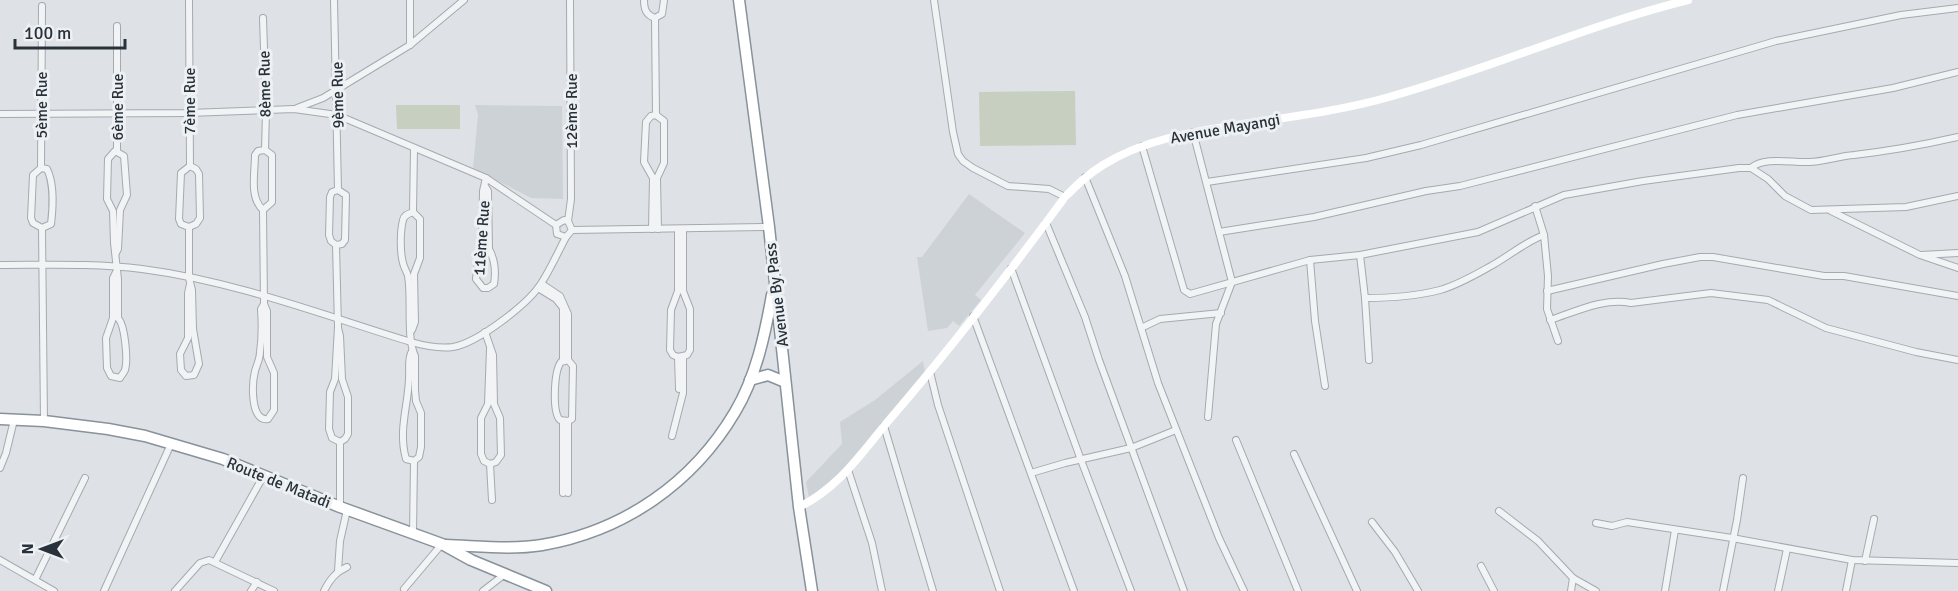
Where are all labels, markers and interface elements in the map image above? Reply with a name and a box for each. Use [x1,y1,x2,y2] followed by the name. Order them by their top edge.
[15,12,124,50] scale bar
[24,22,71,44] text: 100 m
[254,50,276,118] street label: 8ème Rue
[327,61,349,129] street label: 9ème Rue
[180,68,200,134] street label: 7ème Rue
[32,72,52,138] street label: 5ème Rue
[562,73,582,149] street label: 12ème Rue
[108,74,128,140] street label: 6ème Rue
[1169,109,1282,148] street label: Avenue Mayangi
[469,200,495,276] street label: 11ème Rue
[761,242,793,348] street label: Avenue By Pass
[224,453,334,513] street label: Route de Matadi
[12,519,72,579] north arrow
[18,543,38,555] text: N

